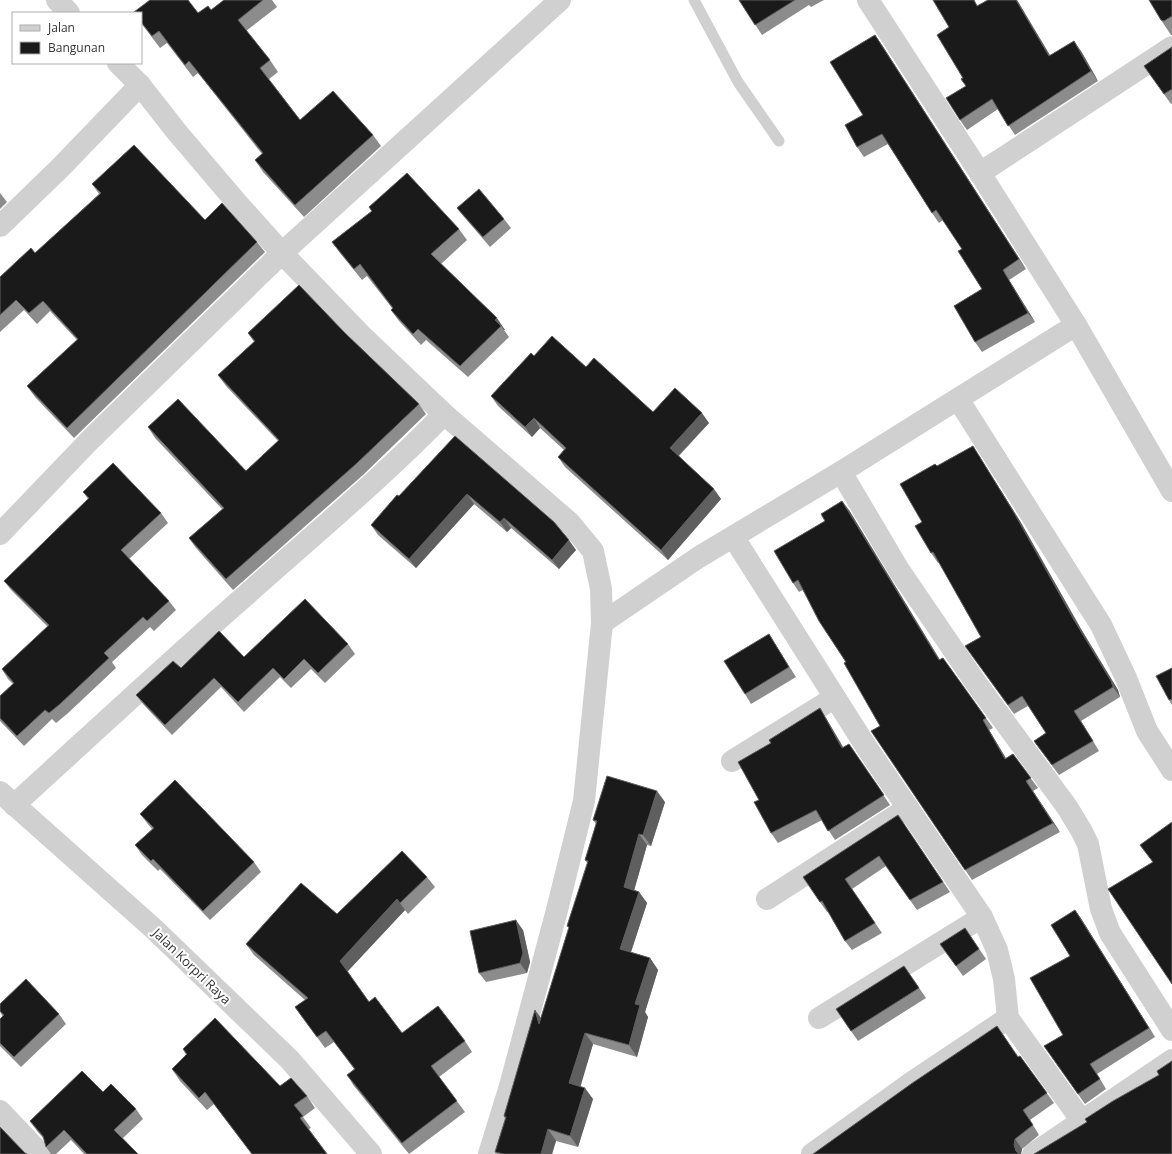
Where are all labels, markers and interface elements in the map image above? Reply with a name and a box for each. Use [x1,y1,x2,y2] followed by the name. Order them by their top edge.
[12,12,142,64] legend
[47,19,75,36] text: Jalan
[48,39,105,56] text: Bangunan
[147,923,235,1008] street label: Jalan Korpri Raya

